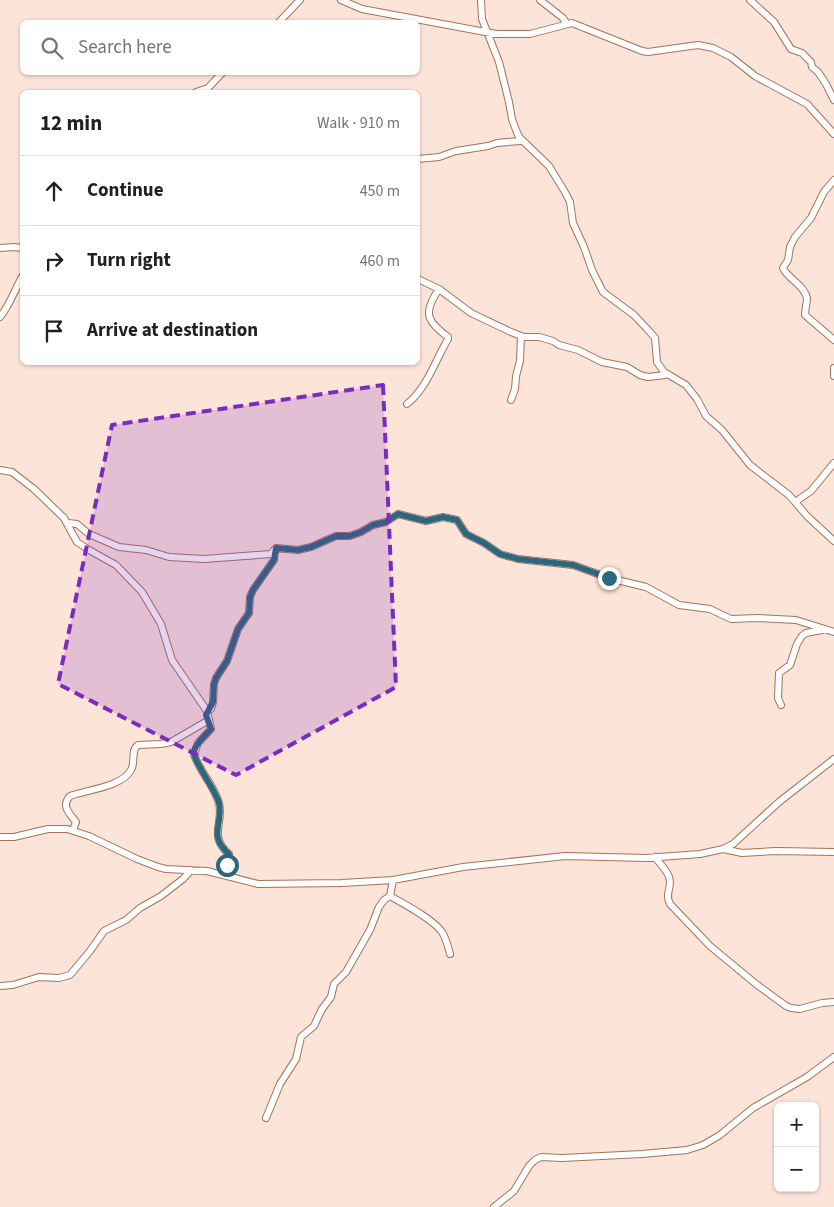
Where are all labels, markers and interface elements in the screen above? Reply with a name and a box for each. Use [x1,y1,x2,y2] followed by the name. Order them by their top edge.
[20,20,420,75] search box
[38,34,66,62] icon: search
[78,34,172,61] text: Search here
[40,108,102,138] text: 12 min
[317,112,400,134] text: Walk · 910 m
[40,177,68,205] icon: ahead
[87,177,164,204] text: Continue
[360,180,400,202] text: 450 m
[40,247,68,275] icon: right
[87,247,171,274] text: Turn right
[360,250,400,272] text: 460 m
[40,317,68,345] icon: arrive
[87,317,258,344] text: Arrive at destination
[598,567,621,590] route end
[216,854,239,877] route start
[774,1102,819,1192] map controls
[774,1102,819,1147] button: +
[774,1147,819,1192] button: −

